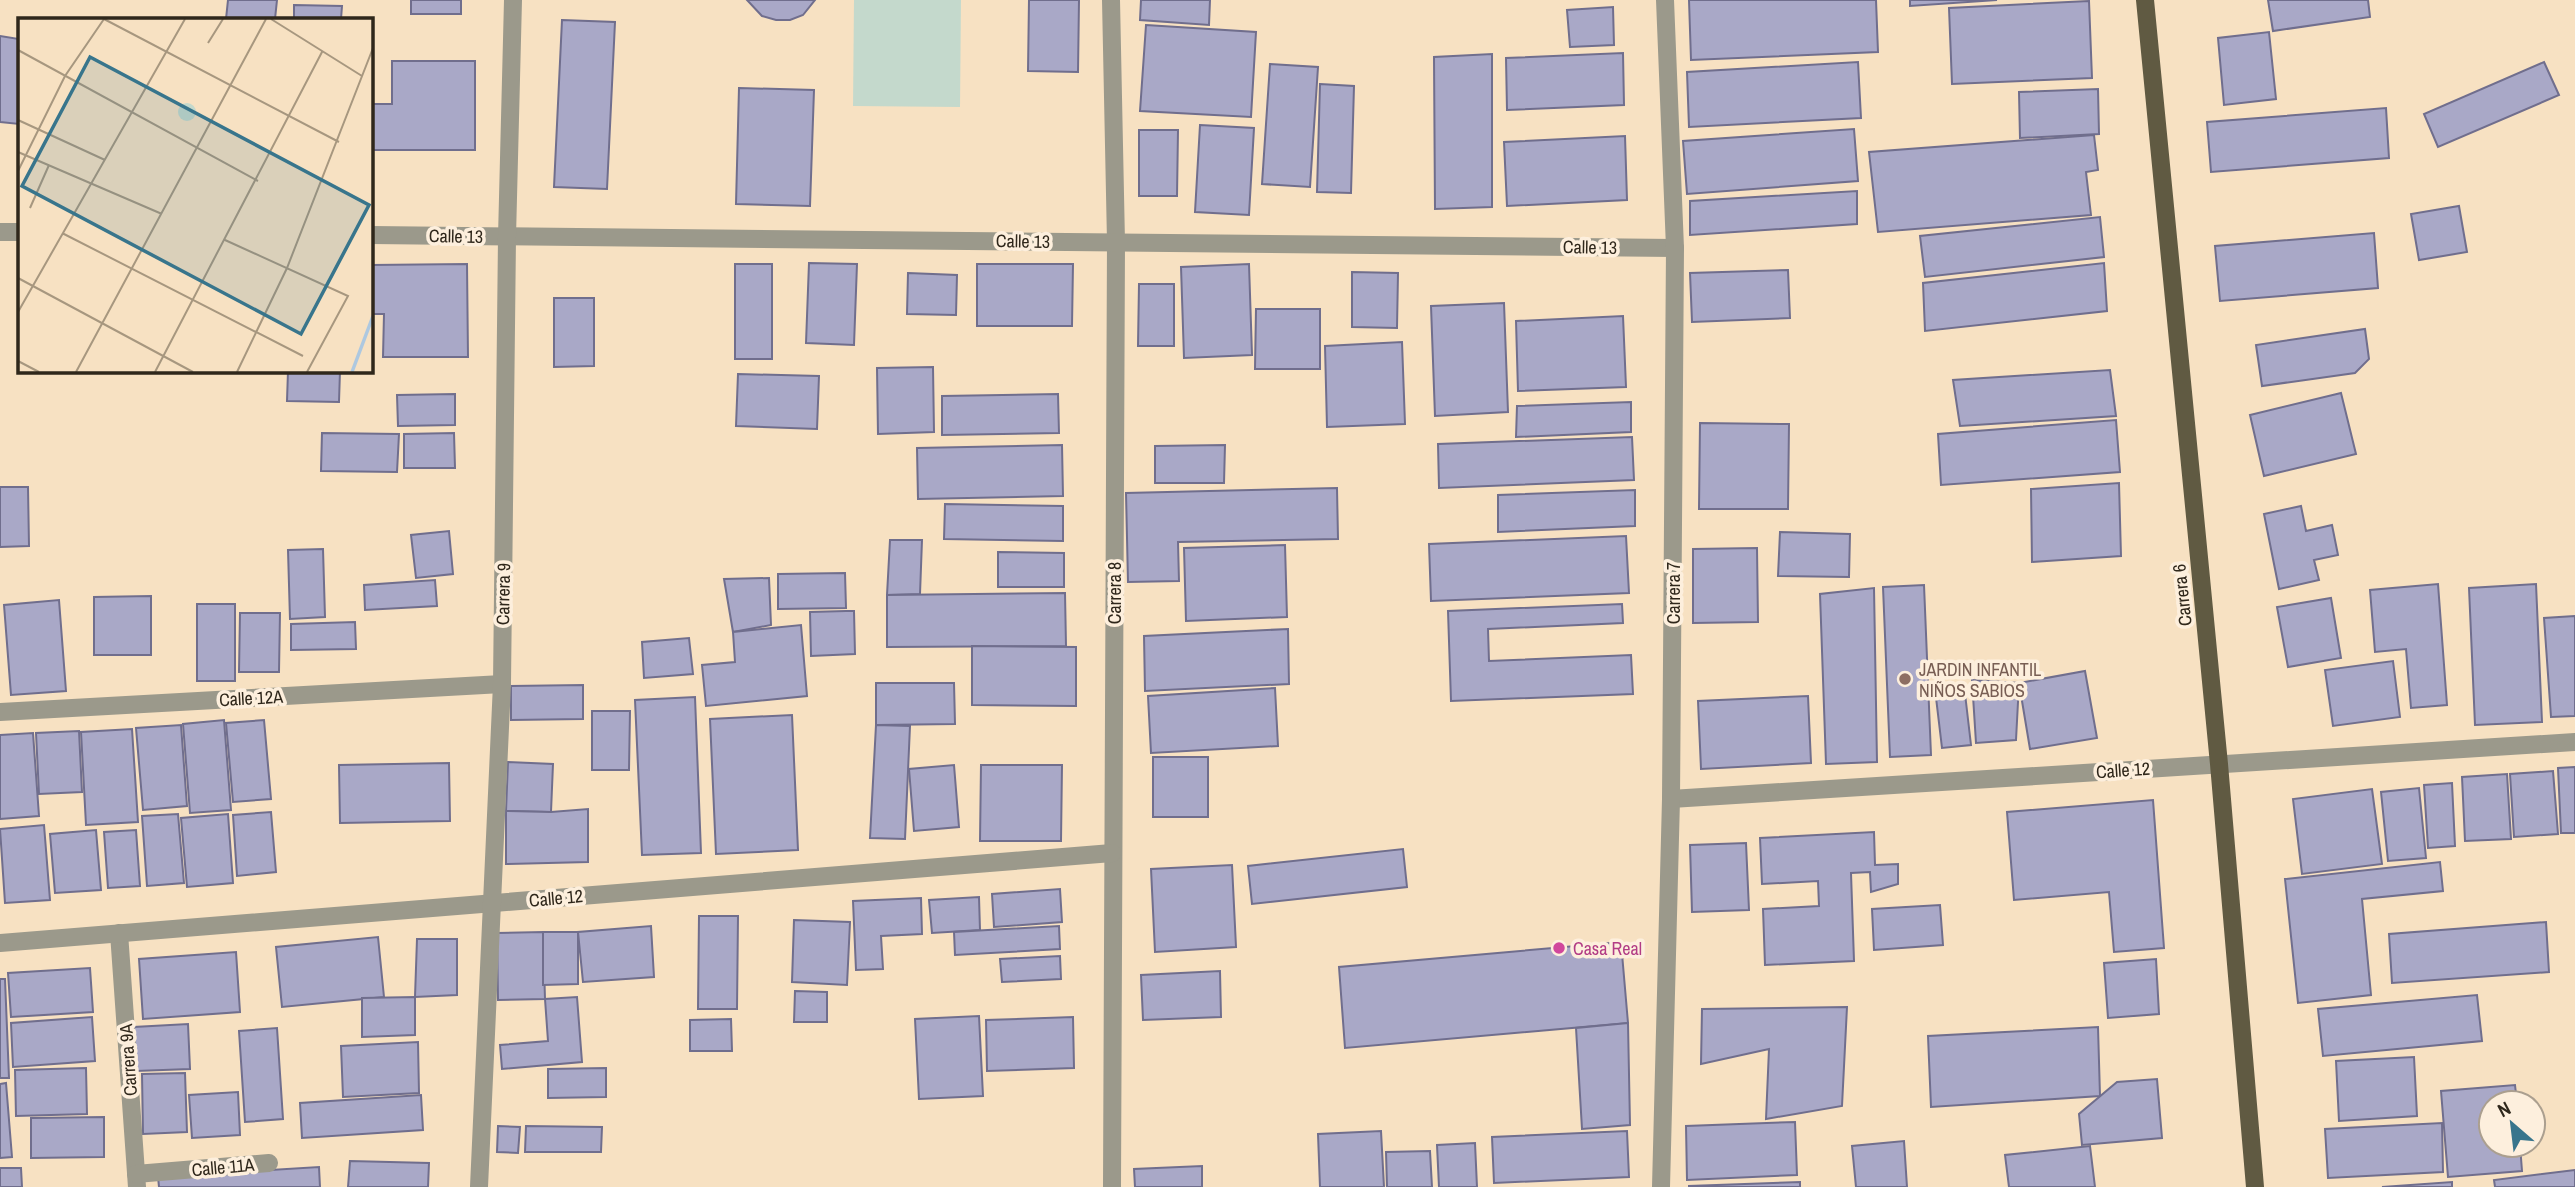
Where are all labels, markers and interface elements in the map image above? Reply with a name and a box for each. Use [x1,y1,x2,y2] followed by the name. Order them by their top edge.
[18,18,373,373] inset map
[429,223,483,249] street label: Calle 13
[996,228,1050,254] street label: Calle 13
[1563,234,1617,260] street label: Calle 13
[1102,562,1127,624] street label: Carrera 8
[1661,562,1686,624] street label: Carrera 7
[490,563,516,625] street label: Carrera 9
[2166,563,2198,627] street label: Carrera 6
[1919,657,2041,703] place label: JARDIN INFANTIL NIÑOS SABIOS
[1897,671,1913,687] marker: JARDIN INFANTIL NIÑOS SABIOS
[218,684,284,712] street label: Calle 12A
[2095,756,2151,784] street label: Calle 12
[528,883,584,913] street label: Calle 12
[1573,936,1642,961] place label: Casa Real
[1551,940,1567,956] marker: Casa Real
[113,1023,143,1097] street label: Carrera 9A
[2477,1089,2547,1159] north arrow
[2493,1095,2515,1123] text: N
[191,1152,256,1182] street label: Calle 11A

